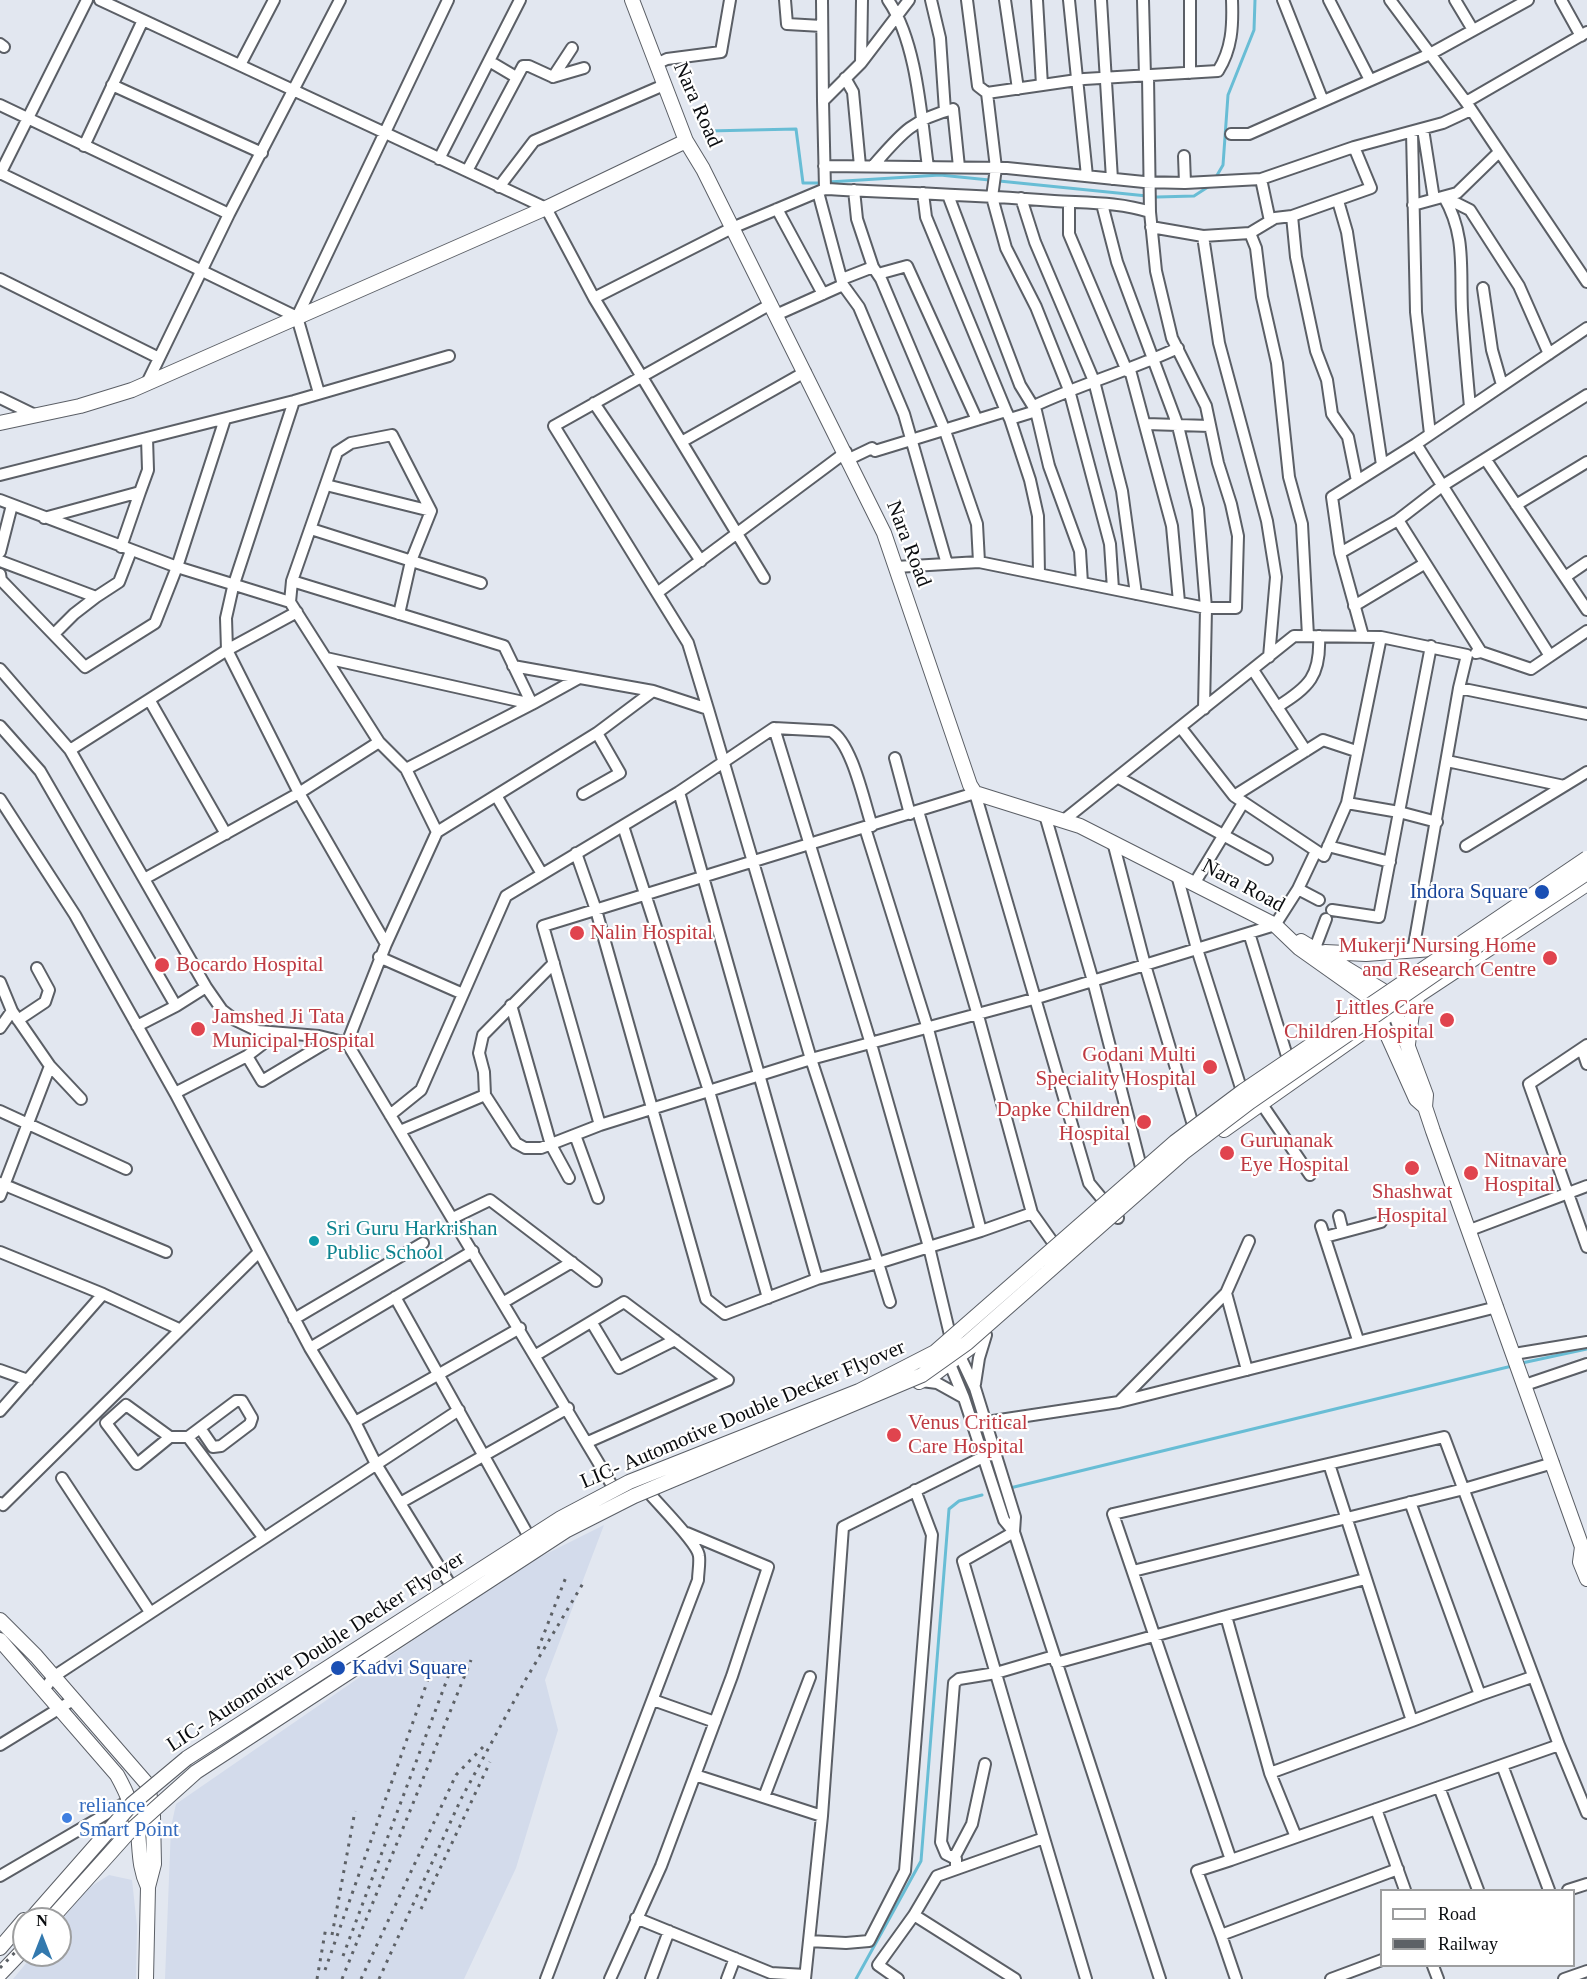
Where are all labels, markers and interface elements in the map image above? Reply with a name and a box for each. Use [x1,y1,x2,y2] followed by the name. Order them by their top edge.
[667,59,727,151] street label: Nara Road
[880,497,936,591] street label: Nara Road
[1197,854,1289,918] street label: Nara Road
[1410,879,1528,905] place label: Indora Square
[1533,883,1551,901] marker: Indora Square
[590,920,713,946] place label: Nalin Hospital
[568,924,586,942] marker: Nalin Hospital
[1339,933,1536,983] place label: Mukerji Nursing Home and Research Centre
[1541,949,1559,967] marker: Mukerji Nursing Home and Research Centre
[176,952,324,978] place label: Bocardo Hospital
[153,956,171,974] marker: Bocardo Hospital
[1284,995,1434,1045] place label: Littles Care Children Hospital
[212,1004,375,1054] place label: Jamshed Ji Tata Municipal Hospital
[1438,1011,1456,1029] marker: Littles Care Children Hospital
[189,1020,207,1038] marker: Jamshed Ji Tata Municipal Hospital
[1036,1042,1196,1092] place label: Godani Multi Speciality Hospital
[1201,1058,1219,1076] marker: Godani Multi Speciality Hospital
[996,1097,1130,1147] place label: Dapke Children Hospital
[1135,1113,1153,1131] marker: Dapke Children Hospital
[1240,1128,1349,1178] place label: Gurunanak Eye Hospital
[1218,1144,1236,1162] marker: Gurunanak Eye Hospital
[1484,1148,1567,1198] place label: Nitnavare Hospital
[1403,1159,1421,1177] marker: Shashwat Hospital
[1462,1164,1480,1182] marker: Nitnavare Hospital
[1372,1179,1452,1229] place label: Shashwat Hospital
[326,1216,497,1266] place label: Sri Guru Harkrishan Public School
[307,1234,321,1248] marker: Sri Guru Harkrishan Public School
[577,1335,909,1495] street label: LIC- Automotive Double Decker Flyover
[908,1410,1028,1460] place label: Venus Critical Care Hospital
[885,1426,903,1444] marker: Venus Critical Care Hospital
[162,1546,470,1758] street label: LIC- Automotive Double Decker Flyover
[352,1655,467,1681] place label: Kadvi Square
[329,1659,347,1677] marker: Kadvi Square
[79,1793,179,1843] place label: reliance Smart Point
[60,1811,74,1825] marker: reliance Smart Point
[1380,1889,1575,1967] legend
[1438,1904,1476,1924] text: Road
[12,1907,72,1967] north arrow
[36,1912,48,1929] text: N
[1438,1934,1498,1954] text: Railway

